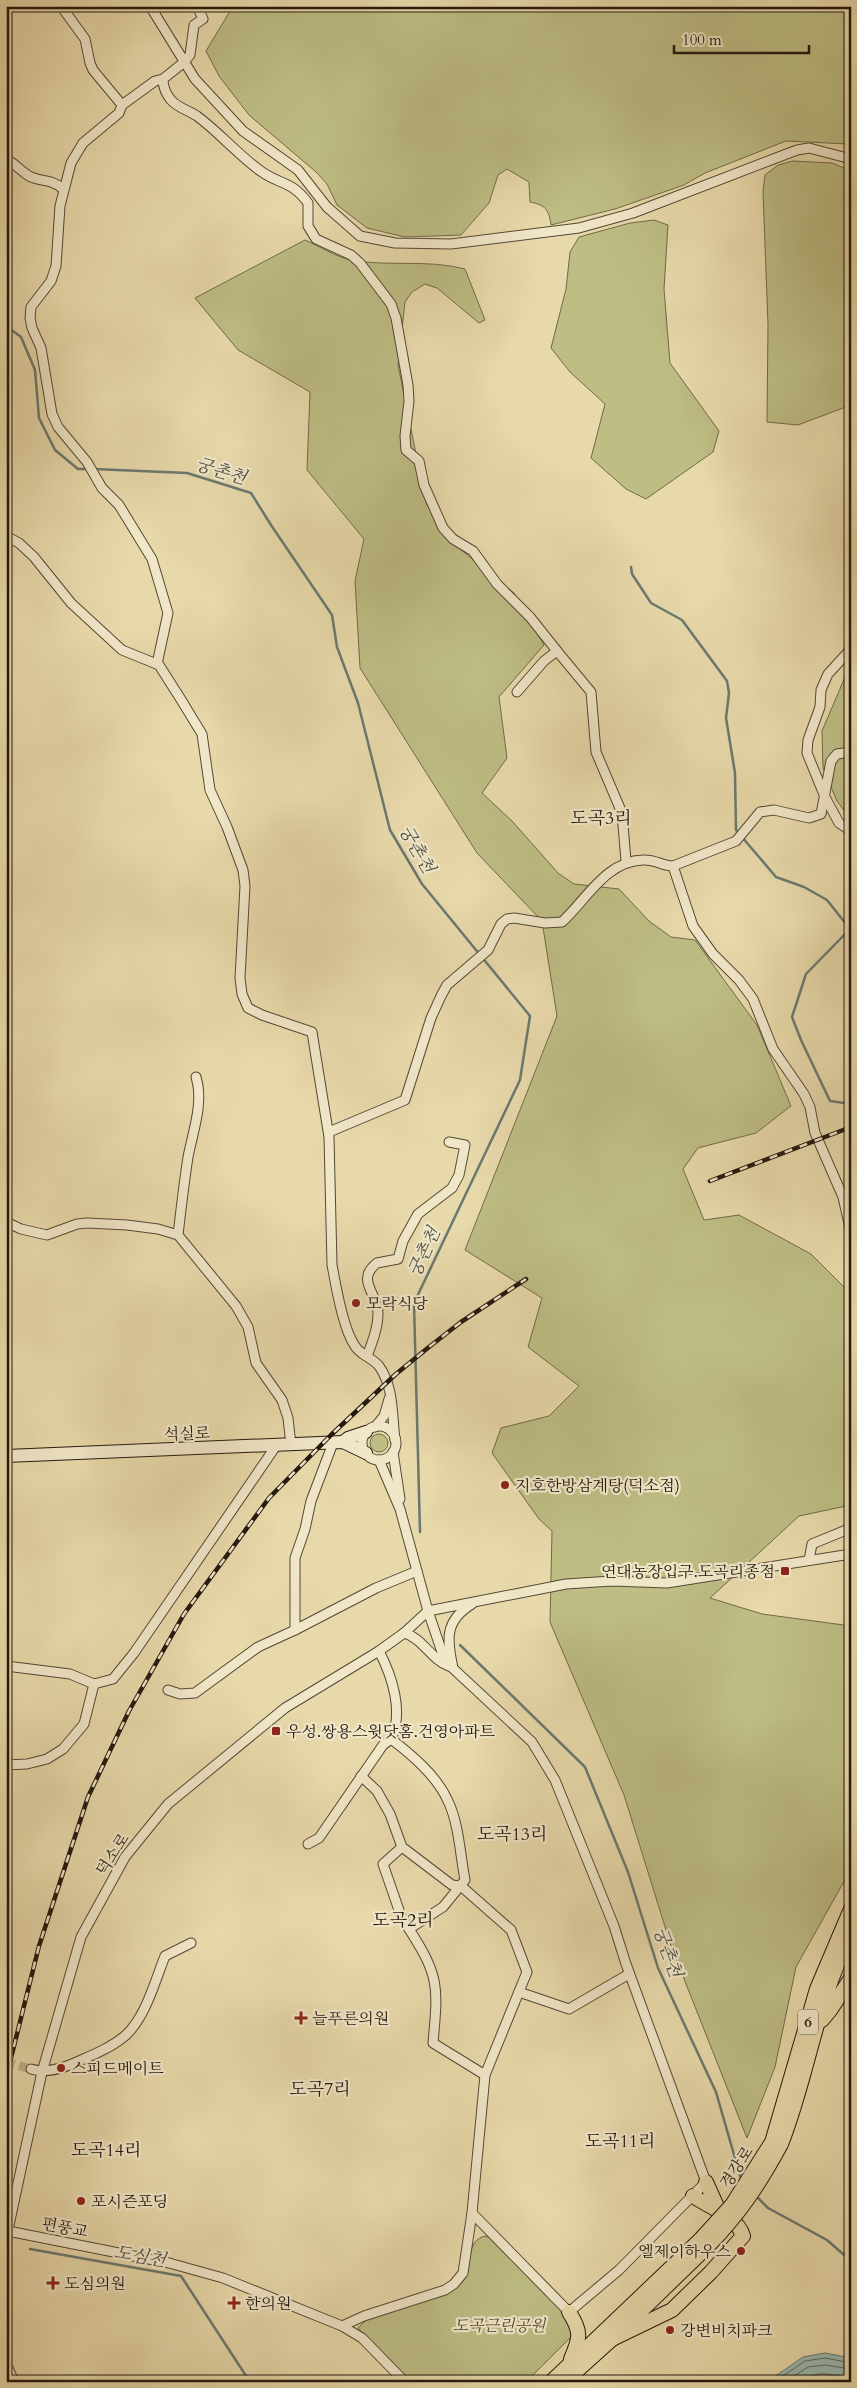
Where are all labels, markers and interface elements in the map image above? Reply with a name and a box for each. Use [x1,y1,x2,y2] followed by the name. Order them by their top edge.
[674,22,810,54] scale bar
[682,30,722,50] text: 100 m
[192,452,251,492] water label: 궁촌천
[570,806,632,831] district label: 도곡3리
[393,820,441,879] water label: 궁촌천
[402,1222,447,1281] water label: 궁촌천
[366,1293,428,1315] place label: 모락식당
[350,1297,362,1309] marker: 모락식당
[163,1422,211,1446] street label: 석실로
[515,1475,680,1497] place label: 지호한방삼계탕(덕소점)
[499,1479,511,1491] marker: 지호한방삼계탕(덕소점)
[601,1561,775,1583] place label: 연대농장입구.도곡리종점
[779,1565,791,1577] marker: 연대농장입구.도곡리종점
[286,1721,496,1743] place label: 우성.쌍용스윗닷홈.건영아파트
[270,1725,282,1737] marker: 우성.쌍용스윗닷홈.건영아파트
[477,1822,547,1847] district label: 도곡13리
[91,1829,135,1880] street label: 덕소로
[372,1908,434,1933] district label: 도곡2리
[647,1923,689,1982] water label: 궁촌천
[312,2008,389,2030] place label: 늘푸른의원
[798,2010,818,2034] road number: 6
[294,2011,308,2025] marker: 늘푸른의원
[71,2058,164,2080] place label: 스피드메이트
[55,2062,67,2074] marker: 스피드메이트
[289,2077,351,2102] district label: 도곡7리
[585,2129,655,2154] district label: 도곡11리
[71,2138,141,2163] district label: 도곡14리
[715,2142,759,2193] street label: 경강로
[91,2191,168,2213] place label: 포시즌포딩
[75,2195,87,2207] marker: 포시즌포딩
[40,2213,90,2243] street label: 편풍교
[112,2240,169,2274] water label: 도심천
[638,2241,732,2263] place label: 엘제이하우스
[735,2245,747,2257] marker: 엘제이하우스
[64,2273,126,2295] place label: 도심의원
[46,2276,60,2290] marker: 도심의원
[245,2293,291,2315] place label: 한의원
[227,2296,241,2310] marker: 한의원
[453,2315,547,2337] park label: 도곡근린공원
[680,2320,773,2342] place label: 강변비치파크
[664,2324,676,2336] marker: 강변비치파크

